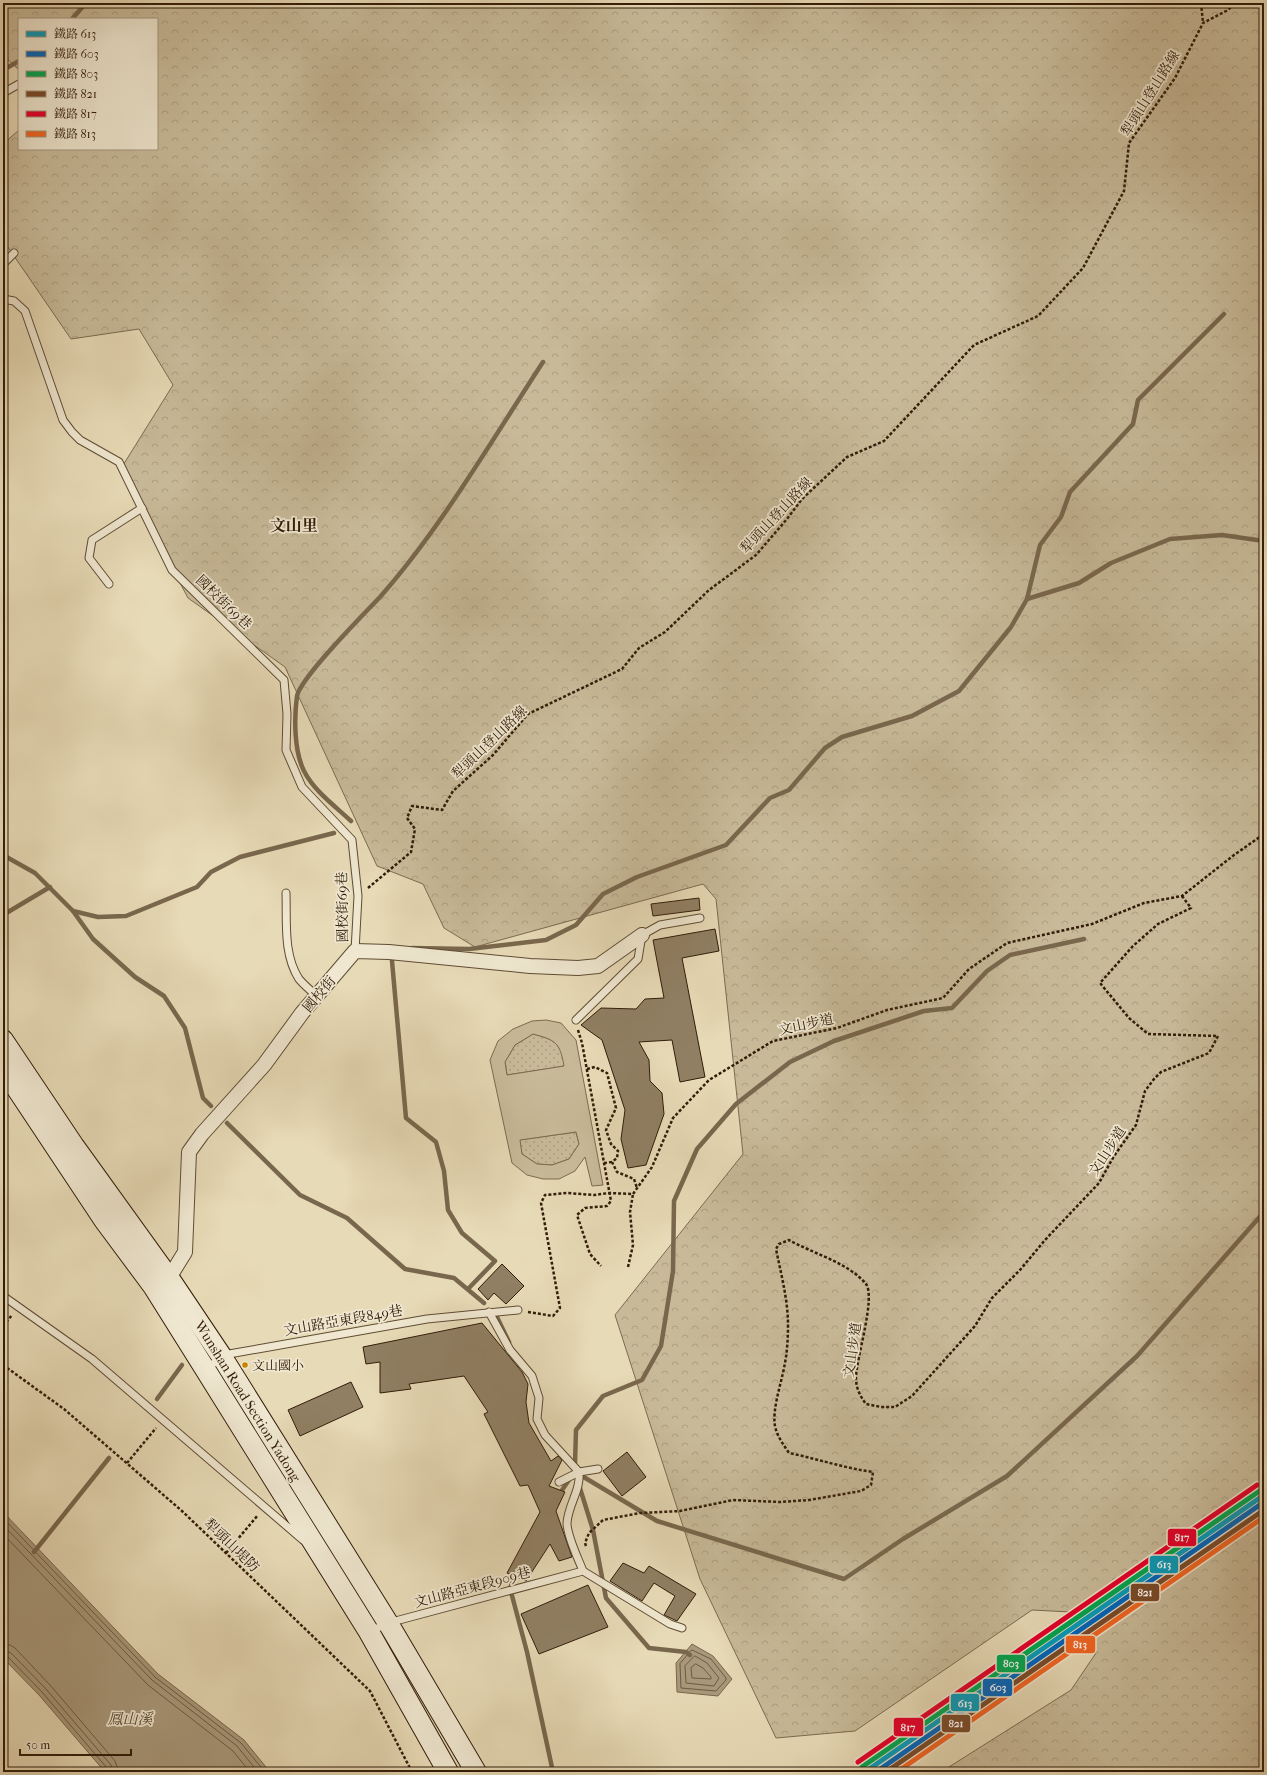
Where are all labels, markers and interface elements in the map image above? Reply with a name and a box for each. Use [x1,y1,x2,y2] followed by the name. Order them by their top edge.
[18,18,158,150] legend
[54,27,96,41] text: 鐵路 613
[54,47,99,61] text: 鐵路 603
[1117,47,1184,139] street label: 犁頭山登山路線
[54,67,98,81] text: 鐵路 803
[54,87,97,101] text: 鐵路 821
[54,107,97,121] text: 鐵路 817
[54,127,96,141] text: 鐵路 813
[737,474,816,557] street label: 犁頭山登山路線
[270,516,318,535] district label: 文山里
[192,572,255,633] street label: 國校街69巷
[448,702,530,783] street label: 犁頭山登山路線
[333,871,352,943] street label: 國校街69巷
[299,973,339,1016] street label: 國校街
[777,1010,835,1039] street label: 文山步道
[1085,1123,1130,1179] street label: 文山步道
[282,1302,404,1339] street label: 文山路亞東段849巷
[190,1317,305,1485] street label: Wunshan Road Section Yadong
[840,1321,865,1379] street label: 文山步道
[252,1358,304,1373] place label: 文山國小
[240,1360,250,1370] marker: 文山國小
[201,1515,263,1576] street label: 犁頭山堤防
[1167,1528,1197,1547] line badge: 817
[1175,1531,1190,1544] text: 817
[1149,1555,1179,1574] line badge: 613
[1157,1558,1172,1571] text: 613
[412,1564,532,1611] street label: 文山路亞東段909巷
[1130,1583,1160,1602] line badge: 821
[1137,1586,1153,1599] text: 821
[1065,1635,1096,1654] line badge: 813
[1073,1638,1087,1651] text: 813
[996,1654,1026,1673] line badge: 803
[1003,1657,1020,1670] text: 803
[982,1678,1013,1697] line badge: 603
[990,1681,1007,1694] text: 603
[950,1693,980,1712] line badge: 613
[958,1697,973,1710] text: 613
[107,1710,154,1728] water label: 鳳山溪
[941,1714,971,1733] line badge: 821
[893,1717,924,1737] line badge: 817
[948,1717,964,1730] text: 821
[901,1721,916,1734] text: 817
[20,1731,131,1757] scale bar
[26,1738,50,1752] text: 50 m

